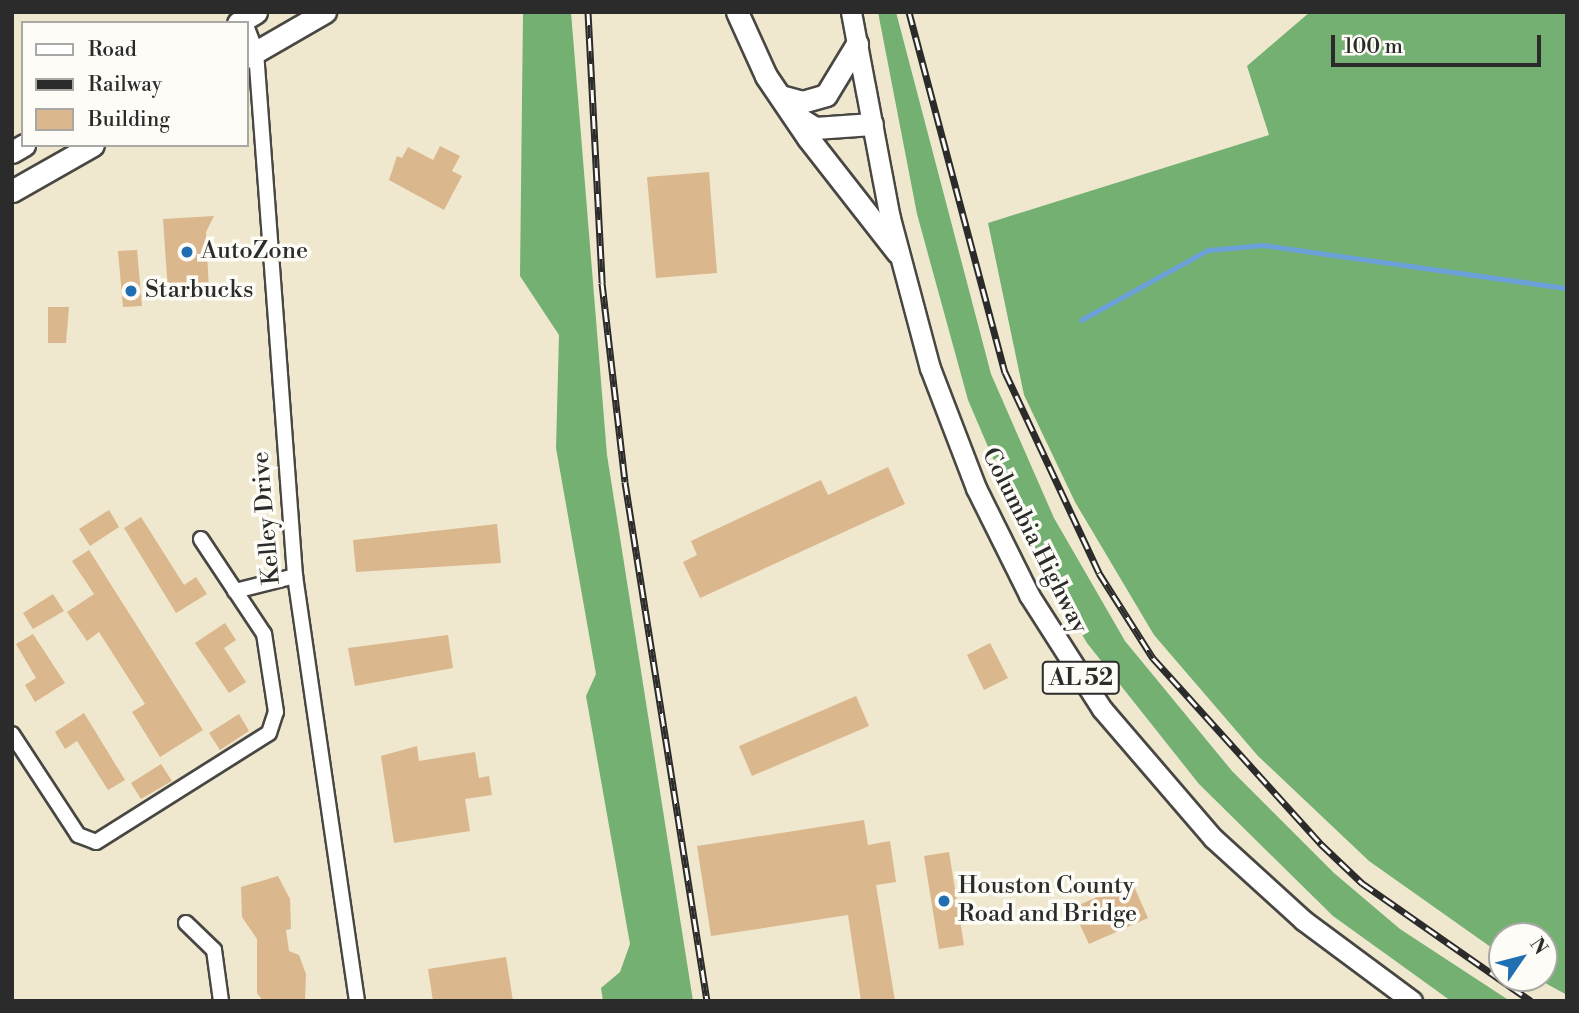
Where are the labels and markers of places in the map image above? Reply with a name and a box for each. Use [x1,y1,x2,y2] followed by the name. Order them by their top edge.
[201,238,308,266] place label: AutoZone
[179,244,195,260] marker: AutoZone
[145,277,253,305] place label: Starbucks
[123,283,139,299] marker: Starbucks
[958,873,1137,929] place label: Houston County Road and Bridge
[936,893,952,909] marker: Houston County Road and Bridge

